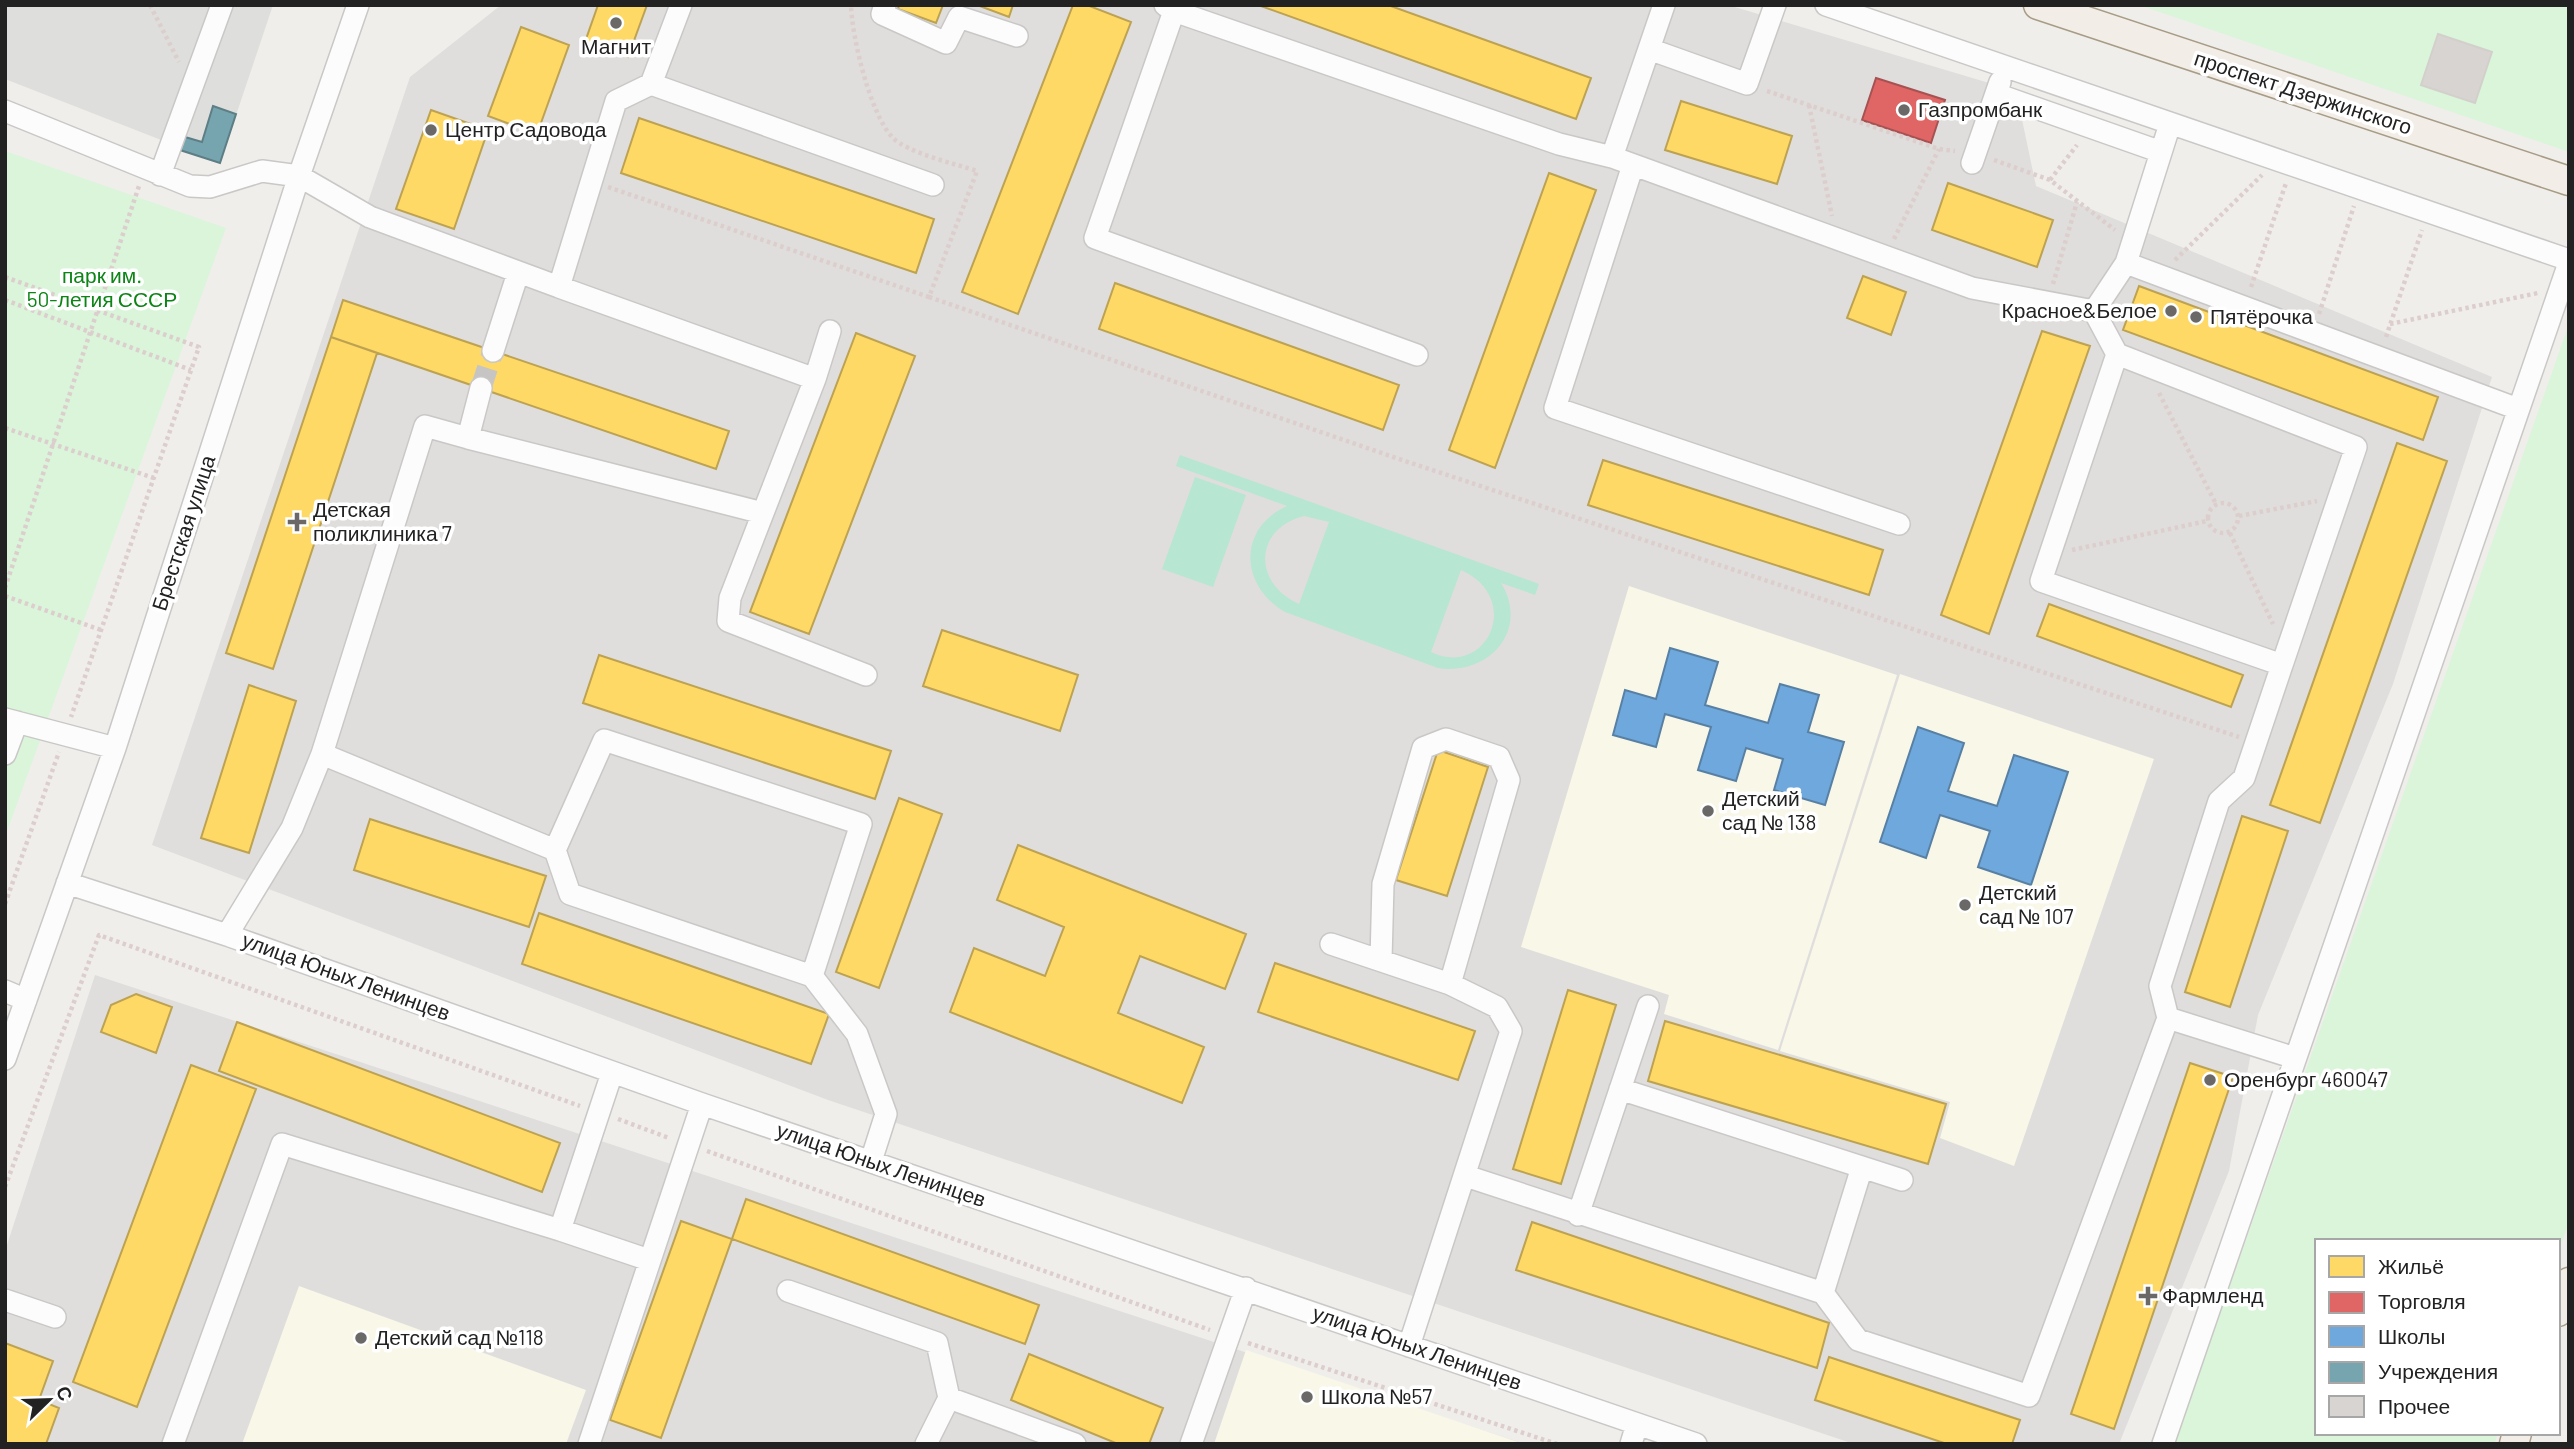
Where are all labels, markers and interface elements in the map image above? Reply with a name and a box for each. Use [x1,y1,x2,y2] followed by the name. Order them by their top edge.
[608,15,624,31] marker: Магнит
[581,33,651,58] place label: Магнит
[2192,45,2415,139] street label: проспект Дзержинского
[1918,96,2043,121] place label: Газпромбанк
[1896,102,1912,118] marker: Газпромбанк
[445,116,607,141] place label: Центр Садовода
[423,122,439,138] marker: Центр Садовода
[27,262,177,311] park label: парк им. 50-летия СССР
[2002,297,2157,322] place label: Красное&Белое
[2163,303,2179,319] marker: Красное&Белое
[2210,303,2313,328] place label: Пятёрочка
[2188,309,2204,325] marker: Пятёрочка
[146,451,220,614] street label: Брестская улица
[313,496,452,545] place label: Детская поликлиника 7
[287,512,307,532] marker: Детская поликлиника 7
[1722,785,1816,834] place label: Детский сад № 138
[1700,803,1716,819] marker: Детский сад № 138
[1979,879,2074,928] place label: Детский сад № 107
[1957,897,1973,913] marker: Детский сад № 107
[239,926,454,1025] street label: улица Юных Ленинцев
[2224,1066,2388,1091] place label: Оренбург 460047
[2202,1072,2218,1088] marker: Оренбург 460047
[774,1116,989,1211] street label: улица Юных Ленинцев
[2315,1239,2560,1435] legend
[2378,1253,2444,1278] text: Жильё
[2162,1282,2264,1307] place label: Фармленд
[2140,1288,2156,1304] marker: Фармленд
[2378,1288,2466,1313] text: Торговля
[1310,1299,1525,1394] street label: улица Юных Ленинцев
[2378,1323,2445,1348] text: Школы
[375,1324,544,1349] place label: Детский сад №118
[353,1330,369,1346] marker: Детский сад №118
[2378,1358,2498,1383] text: Учреждения
[14,1365,84,1435] north arrow
[52,1382,78,1404] text: С
[1321,1383,1432,1408] place label: Школа №57
[1299,1389,1315,1405] marker: Школа №57
[2378,1393,2450,1418] text: Прочее

